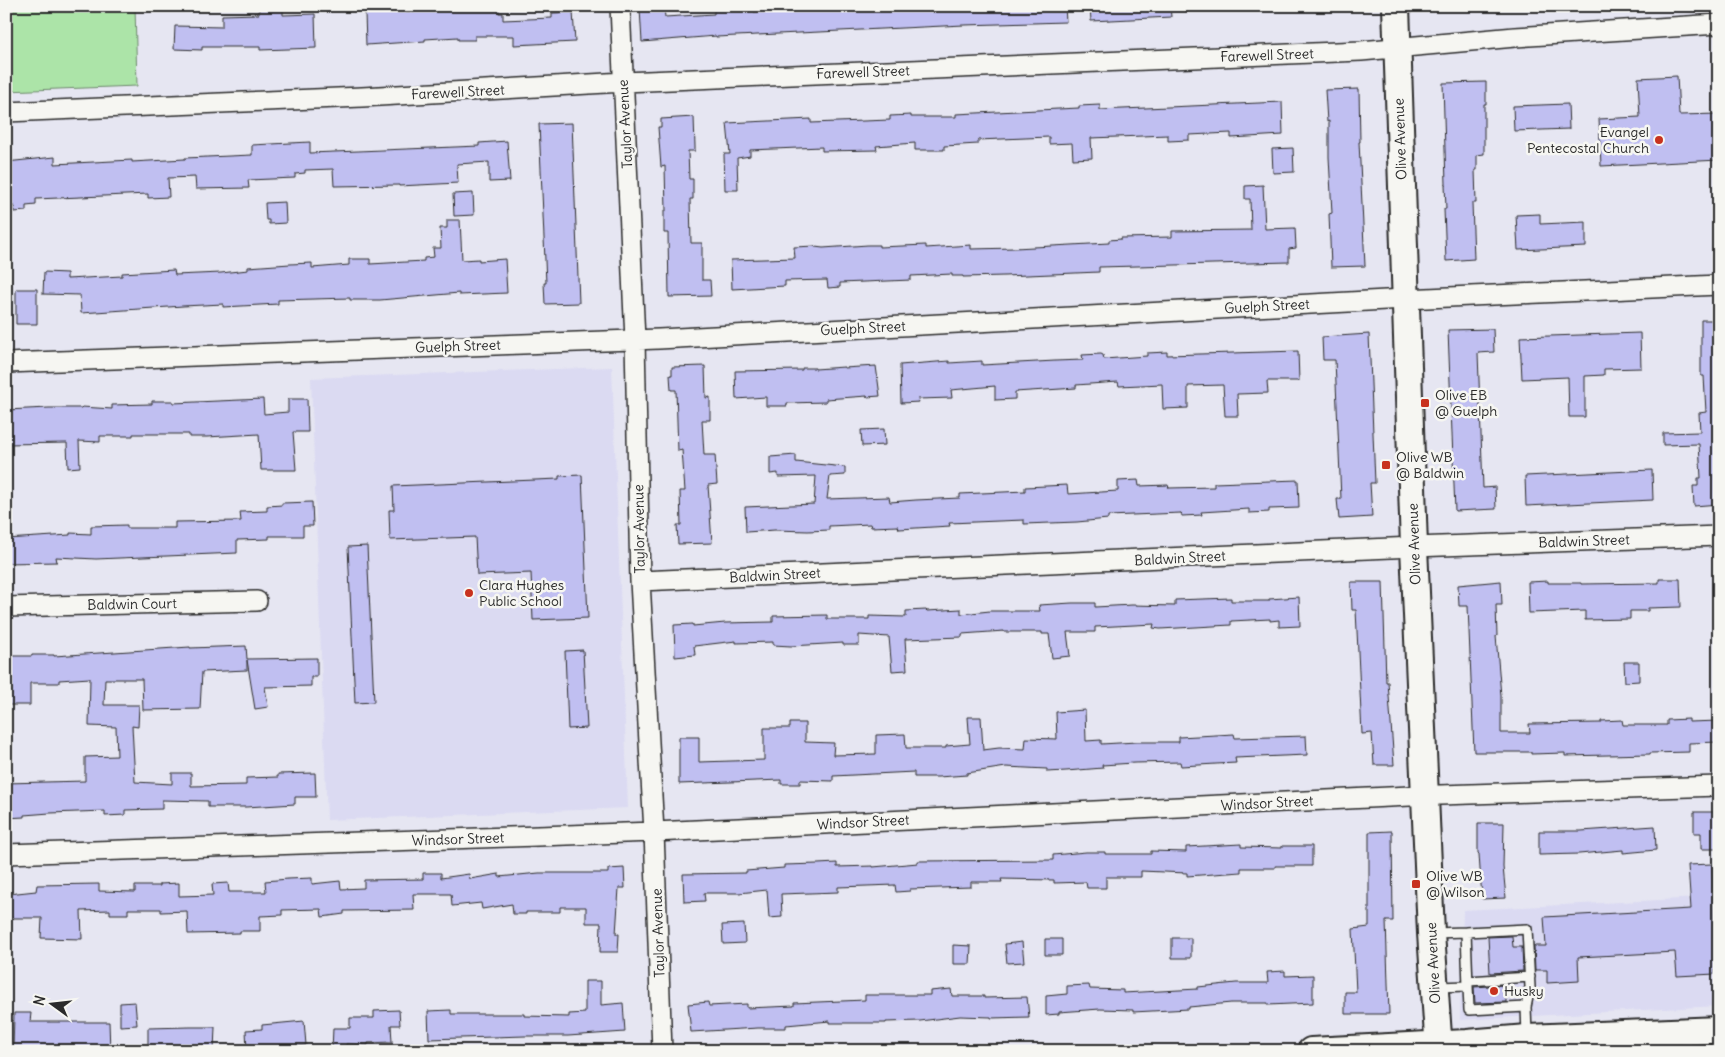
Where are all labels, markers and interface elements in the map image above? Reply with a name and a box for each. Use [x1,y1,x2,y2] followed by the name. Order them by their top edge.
[1220,44,1314,66] street label: Farewell Street
[816,61,910,83] street label: Farewell Street
[614,79,636,169] street label: Taylor Avenue
[411,81,505,103] street label: Farewell Street
[1390,98,1410,180] street label: Olive Avenue
[1527,123,1649,157] place label: Evangel Pentecostal Church
[1653,134,1665,146] marker: Evangel Pentecostal Church
[1224,295,1311,317] street label: Guelph Street
[820,317,907,339] street label: Guelph Street
[415,336,501,356] street label: Guelph Street
[1435,386,1497,420] place label: Olive EB @ Guelph
[1419,397,1431,409] marker: Olive EB @ Guelph
[1396,448,1464,482] place label: Olive WB @ Baldwin
[1380,459,1392,471] marker: Olive WB @ Baldwin
[629,484,649,574] street label: Taylor Avenue
[1404,503,1424,585] street label: Olive Avenue
[1538,530,1630,552] street label: Baldwin Street
[1134,547,1226,569] street label: Baldwin Street
[729,564,821,586] street label: Baldwin Street
[479,576,564,610] place label: Clara Hughes Public School
[463,587,475,599] marker: Clara Hughes Public School
[87,594,177,614] street label: Baldwin Court
[1220,792,1314,814] street label: Windsor Street
[816,811,910,833] street label: Windsor Street
[411,828,505,850] street label: Windsor Street
[1426,867,1485,901] place label: Olive WB @ Wilson
[1410,878,1422,890] marker: Olive WB @ Wilson
[647,888,669,978] street label: Taylor Avenue
[1422,922,1444,1004] street label: Olive Avenue
[28,980,78,1030] north arrow
[1504,982,1544,1000] place label: Husky
[1488,985,1500,997] marker: Husky
[29,994,49,1008] text: N

